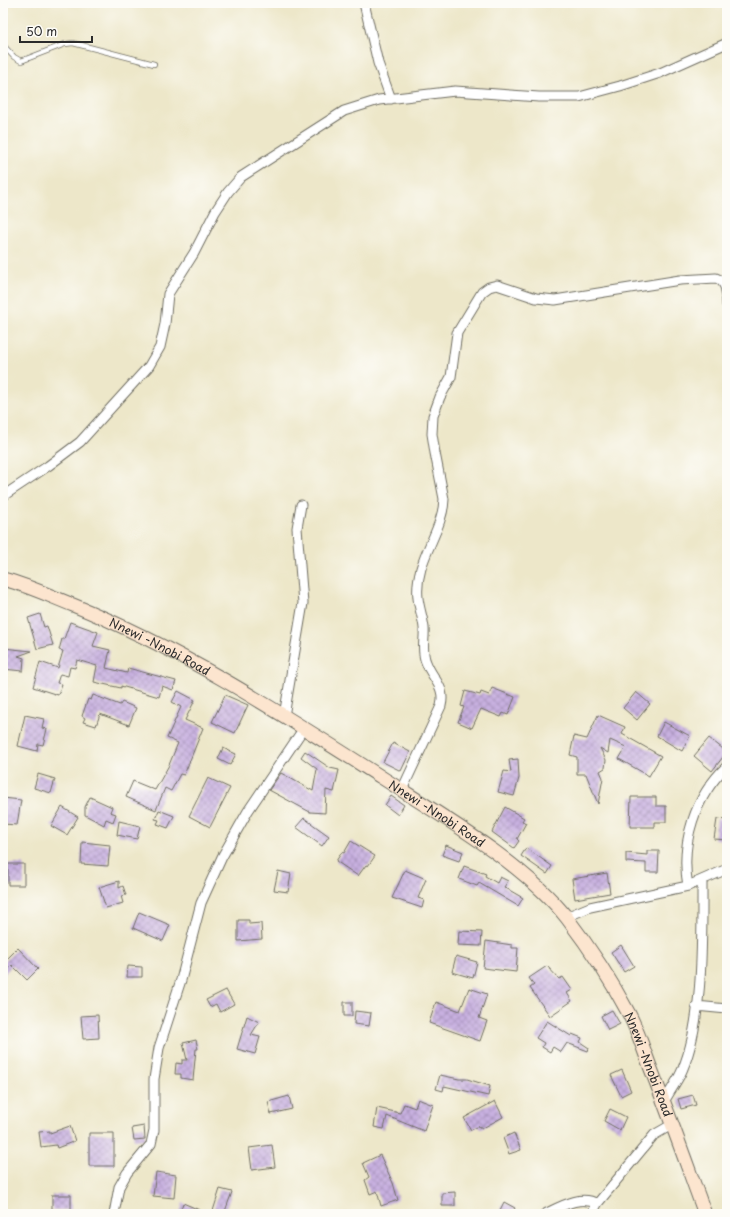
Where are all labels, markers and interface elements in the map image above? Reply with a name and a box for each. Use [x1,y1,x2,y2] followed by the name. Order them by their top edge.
[20,18,92,44] scale bar
[26,22,57,40] text: 50 m
[107,613,214,679] street label: Nnewi -Nnobi Road
[386,775,489,851] street label: Nnewi -Nnobi Road
[620,1009,678,1119] street label: Nnewi -Nnobi Road

